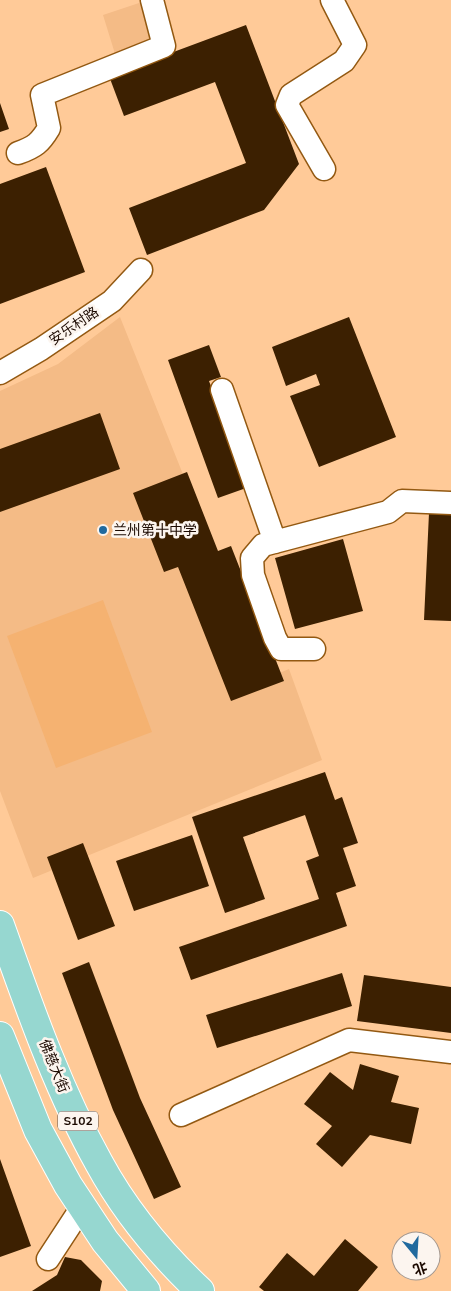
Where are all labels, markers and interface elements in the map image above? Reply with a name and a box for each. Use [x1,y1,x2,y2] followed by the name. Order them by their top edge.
[45,302,103,350] street label: 安乐村路
[113,521,197,540] place label: 兰州第十中学
[97,524,109,536] marker: 兰州第十中学
[35,1036,73,1096] street label: 佛慈大街
[58,1112,98,1130] road number: S102
[391,1231,441,1281] north arrow
[410,1257,429,1279] text: 北

